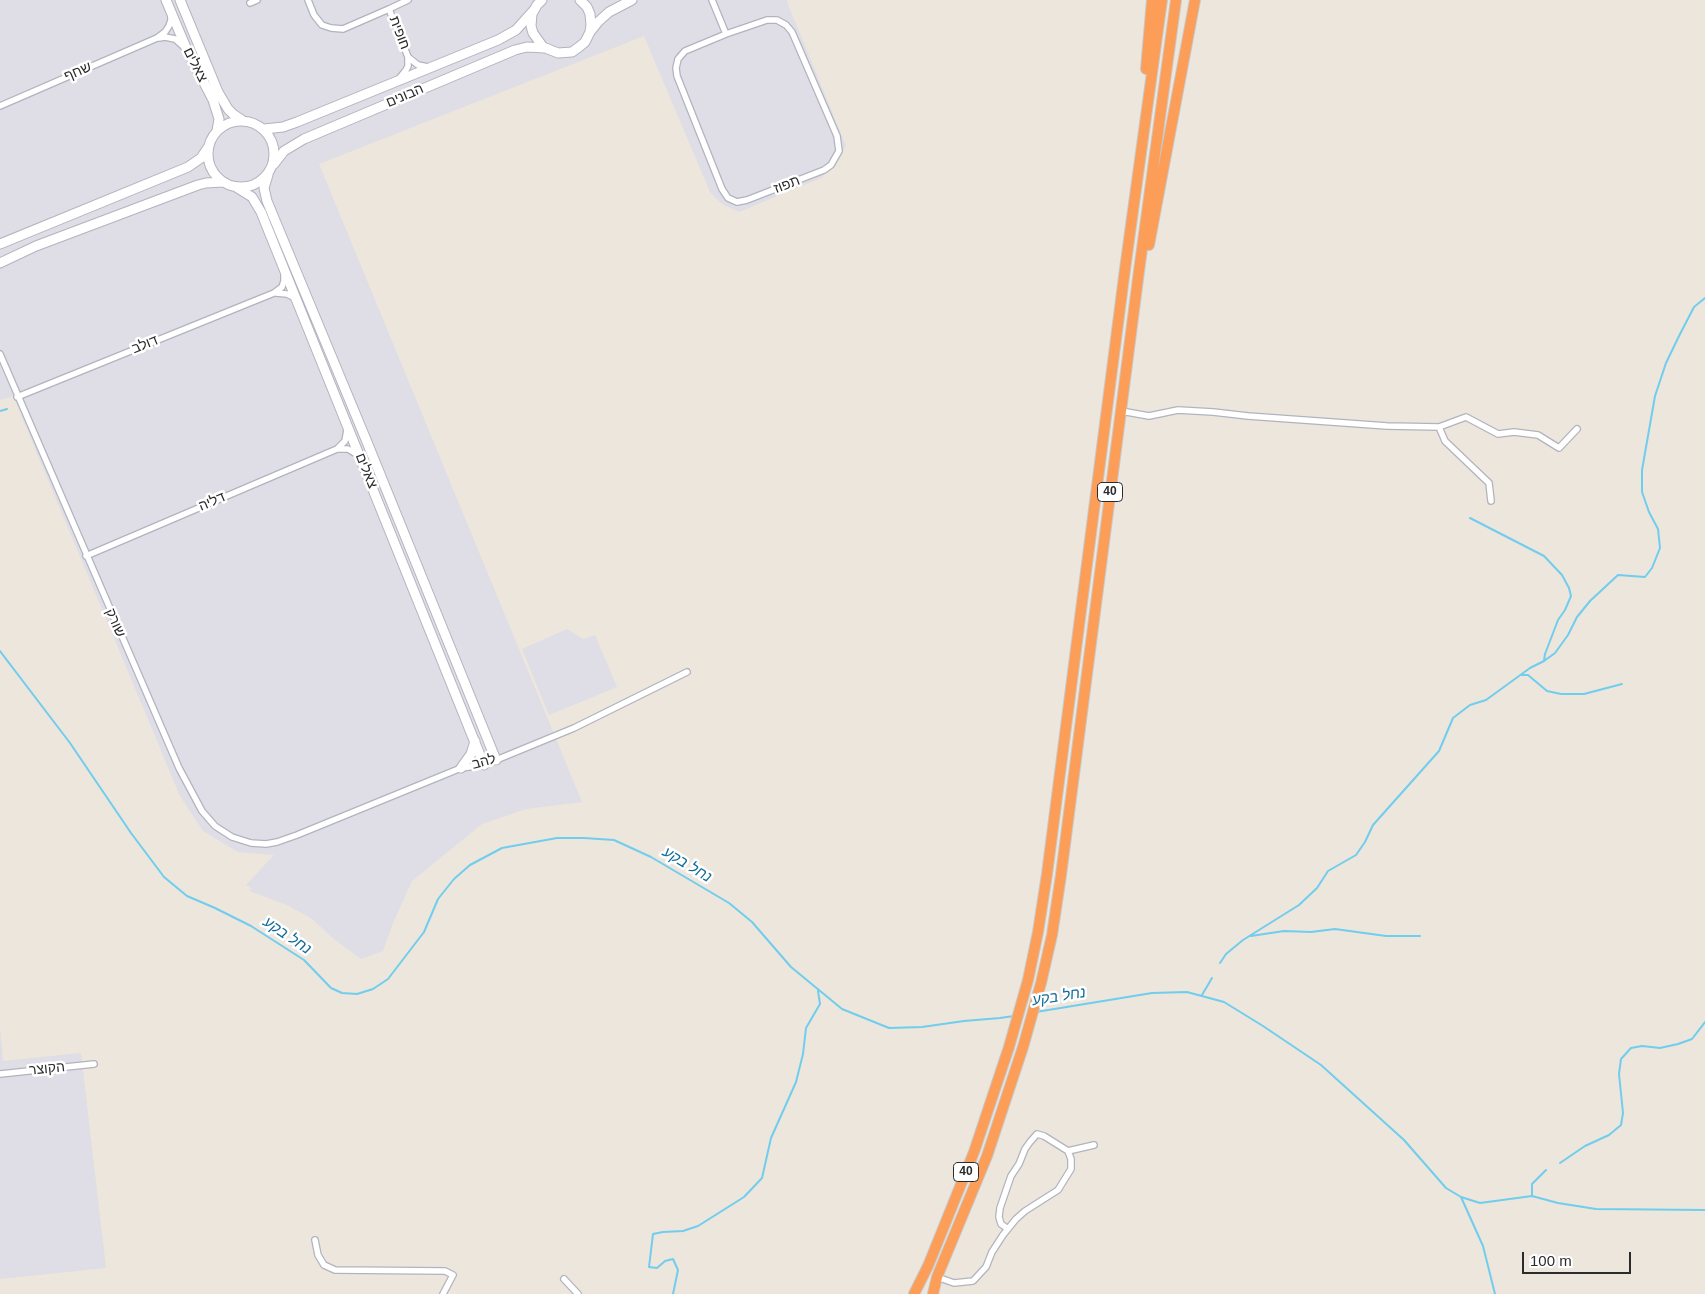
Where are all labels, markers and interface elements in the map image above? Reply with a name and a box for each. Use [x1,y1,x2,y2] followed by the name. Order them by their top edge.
[385,14,413,52] street label: חופית
[179,45,211,85] street label: צאלים
[62,59,94,85] street label: שחף
[384,81,426,111] street label: הבונים
[772,172,802,198] street label: תפוז
[129,332,161,358] street label: דולב
[351,451,381,491] street label: צאלים
[1098,482,1122,502] road number: 40
[196,489,228,515] street label: דליה
[101,606,129,640] street label: שורק
[470,751,498,773] street label: להב
[659,843,715,887] water label: נחל בקע
[260,913,314,959] water label: נחל בקע
[1031,984,1087,1010] water label: נחל בקע
[28,1059,66,1079] street label: הקוצר
[954,1162,978,1182] road number: 40
[1525,1242,1634,1274] scale bar
[1530,1252,1572,1269] text: 100 m

